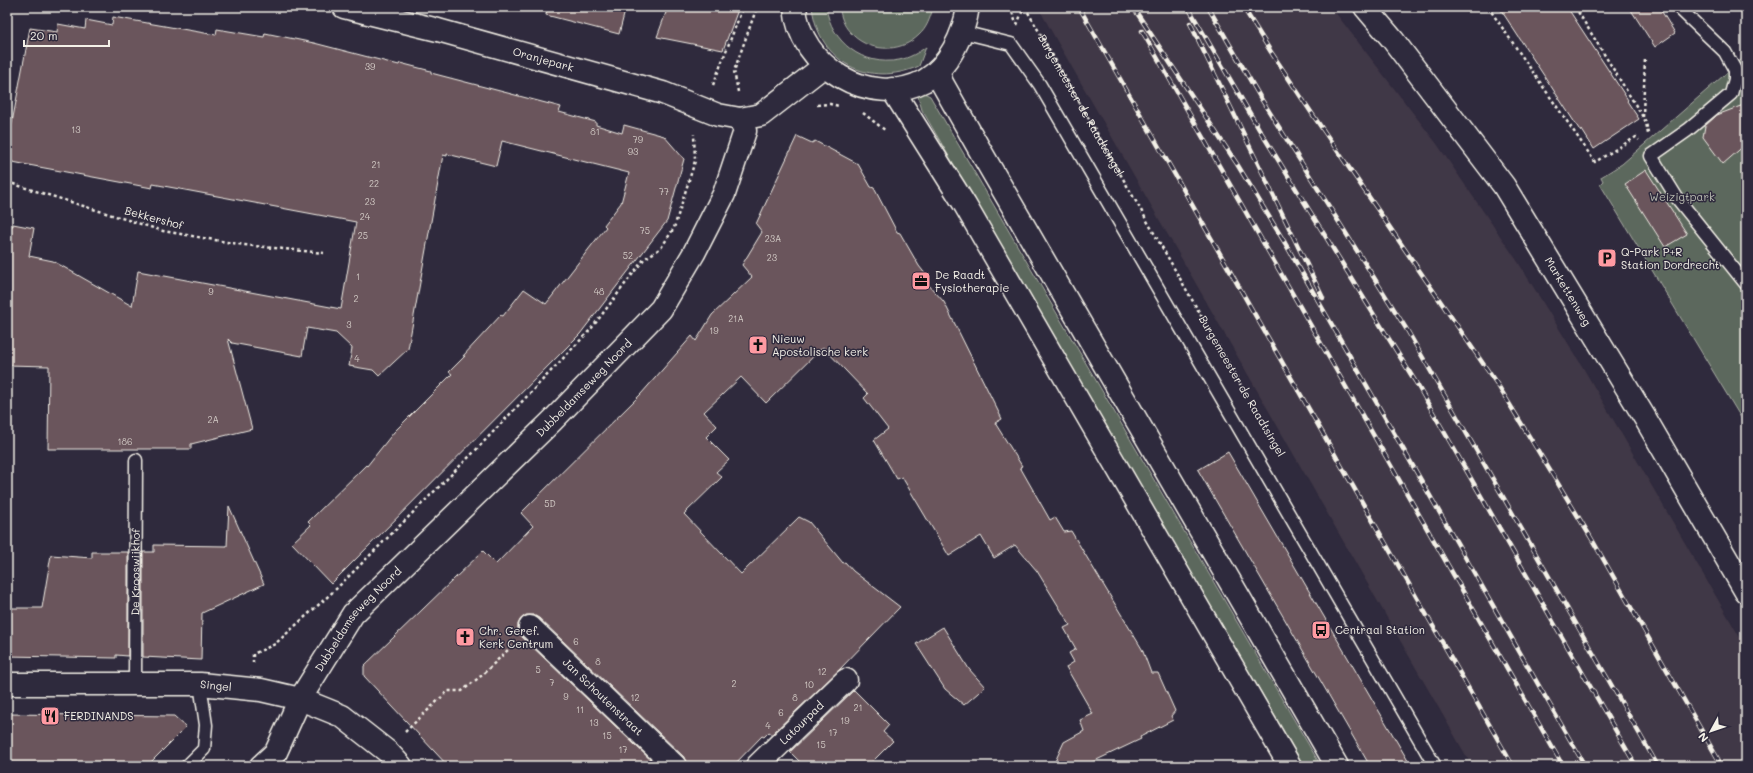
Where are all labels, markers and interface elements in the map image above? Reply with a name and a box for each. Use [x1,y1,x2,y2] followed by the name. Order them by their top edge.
[24,22,109,48] scale bar
[30,27,58,43] text: 20 m
[1035,31,1128,178] street label: Burgemeester de Raadtsingel
[511,43,576,75] street label: Oranjepark
[365,61,376,72] house number: 39
[71,124,81,135] house number: 13
[590,126,600,137] house number: 81
[633,134,644,145] house number: 79
[628,146,638,157] house number: 93
[371,159,381,170] house number: 21
[369,178,379,189] house number: 22
[659,186,669,197] house number: 77
[1649,189,1715,204] park label: Weizigtpark
[365,196,375,207] house number: 23
[123,203,186,233] street label: Bekkershof
[360,211,371,222] house number: 24
[640,225,650,236] house number: 75
[358,230,368,241] house number: 25
[765,233,781,244] house number: 23A
[1621,244,1720,272] place label: Q-Park P+R Station Dordrecht
[1596,247,1618,269] parking icon: Q-Park P+R Station Dordrecht
[623,250,633,261] house number: 52
[767,252,777,263] house number: 23
[1542,254,1595,328] street label: Markettenweg
[935,267,1010,295] place label: De Raadt Fysiotherapie
[910,270,932,292] office icon: De Raadt Fysiotherapie
[356,271,360,282] house number: 1
[208,286,214,297] house number: 9
[594,286,605,297] house number: 48
[353,293,359,304] house number: 2
[1196,312,1289,459] street label: Burgemeester de Raadtsingel
[728,313,744,324] house number: 21A
[346,319,352,330] house number: 3
[709,325,719,336] house number: 19
[772,331,868,359] place label: Nieuw Apostolische kerk
[747,334,769,356] church icon: Nieuw Apostolische kerk
[532,336,635,440] street label: Dubbeldamseweg Noord
[354,353,360,364] house number: 4
[207,414,219,425] house number: 2A
[118,436,132,447] house number: 186
[544,498,556,509] house number: 5D
[127,528,143,616] street label: De Krooswijkhof
[311,563,404,674] street label: Dubbeldamseweg Noord
[1310,619,1332,641] bus stop icon: Centraal Station
[1335,622,1425,637] place label: Centraal Station
[479,623,553,651] place label: Chr. Geref. Kerk Centrum
[454,626,476,648] church icon: Chr. Geref. Kerk Centrum
[573,636,579,647] house number: 6
[560,654,647,739] street label: Jan Schoutenstraat
[595,656,601,667] house number: 8
[535,664,541,675] house number: 5
[817,666,827,677] house number: 12
[199,676,232,694] street label: Singel
[549,677,555,688] house number: 7
[731,678,737,689] house number: 2
[804,679,814,690] house number: 10
[563,691,569,702] house number: 9
[630,692,640,703] house number: 12
[792,692,798,703] house number: 8
[776,698,827,747] street label: Latourpad
[853,702,863,713] house number: 21
[576,704,584,715] house number: 11
[39,705,61,727] restaurant icon: FERDINANDS
[778,707,784,718] house number: 6
[64,708,133,723] place label: FERDINANDS
[1691,711,1731,751] north arrow
[840,715,850,726] house number: 19
[589,717,599,728] house number: 13
[765,720,771,731] house number: 4
[828,727,838,738] house number: 17
[602,730,612,741] house number: 15
[1695,730,1711,746] text: N
[816,739,826,750] house number: 15
[618,744,628,755] house number: 17

